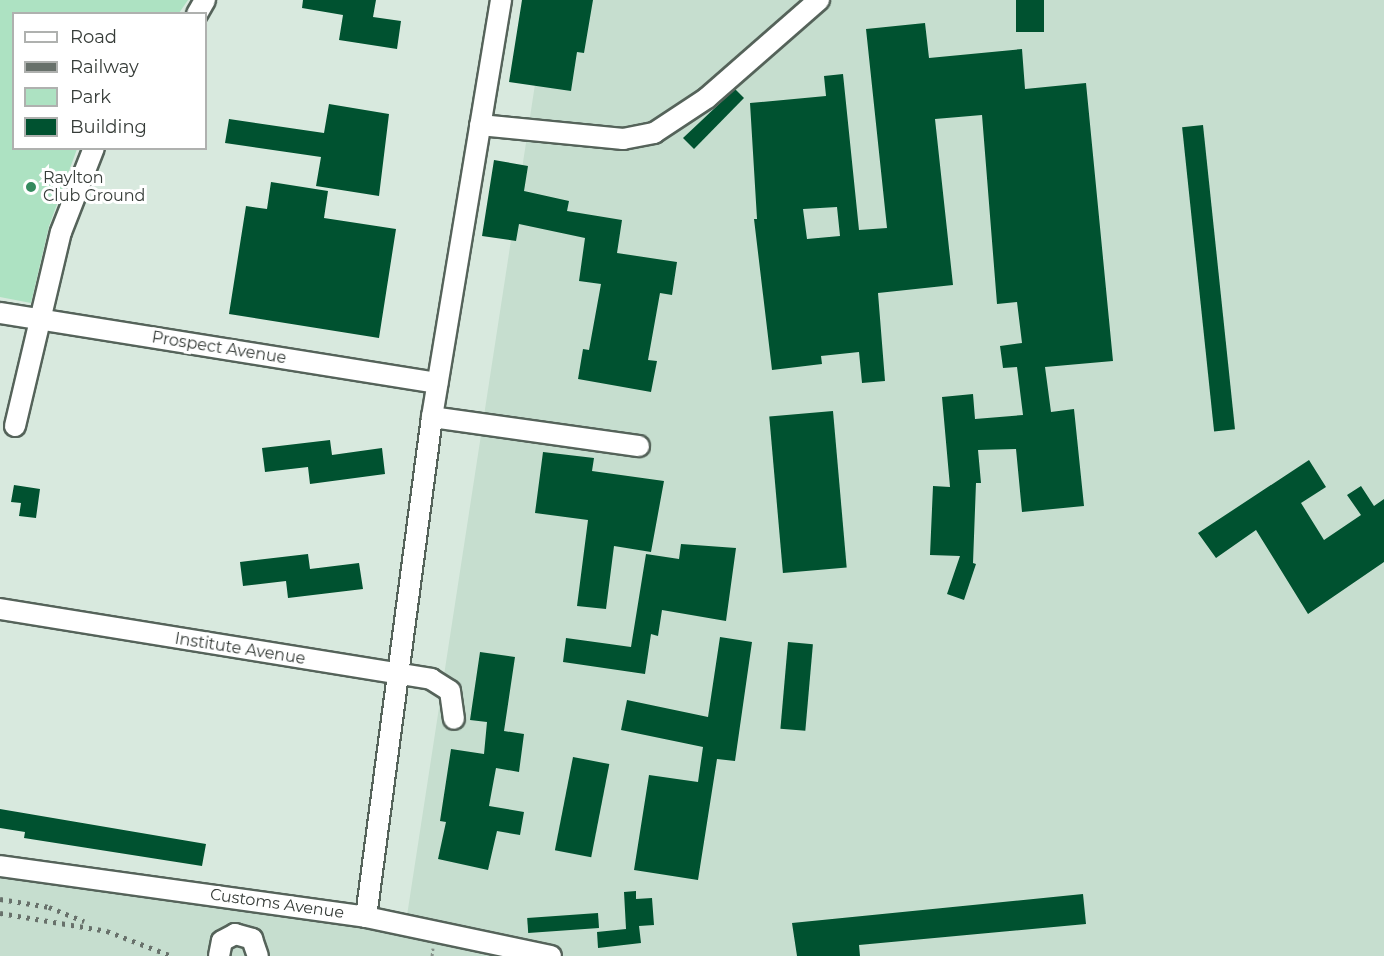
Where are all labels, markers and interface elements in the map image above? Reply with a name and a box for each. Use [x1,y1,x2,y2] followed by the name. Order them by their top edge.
[12,12,207,150] legend
[70,26,117,48] text: Road
[70,56,139,78] text: Railway
[70,86,111,108] text: Park
[70,116,147,138] text: Building
[43,168,145,206] place label: Raylton Club Ground
[24,180,38,194] marker: Raylton Club Ground
[150,328,288,368] street label: Prospect Avenue
[173,629,307,669] street label: Institute Avenue
[209,885,345,923] street label: Customs Avenue

